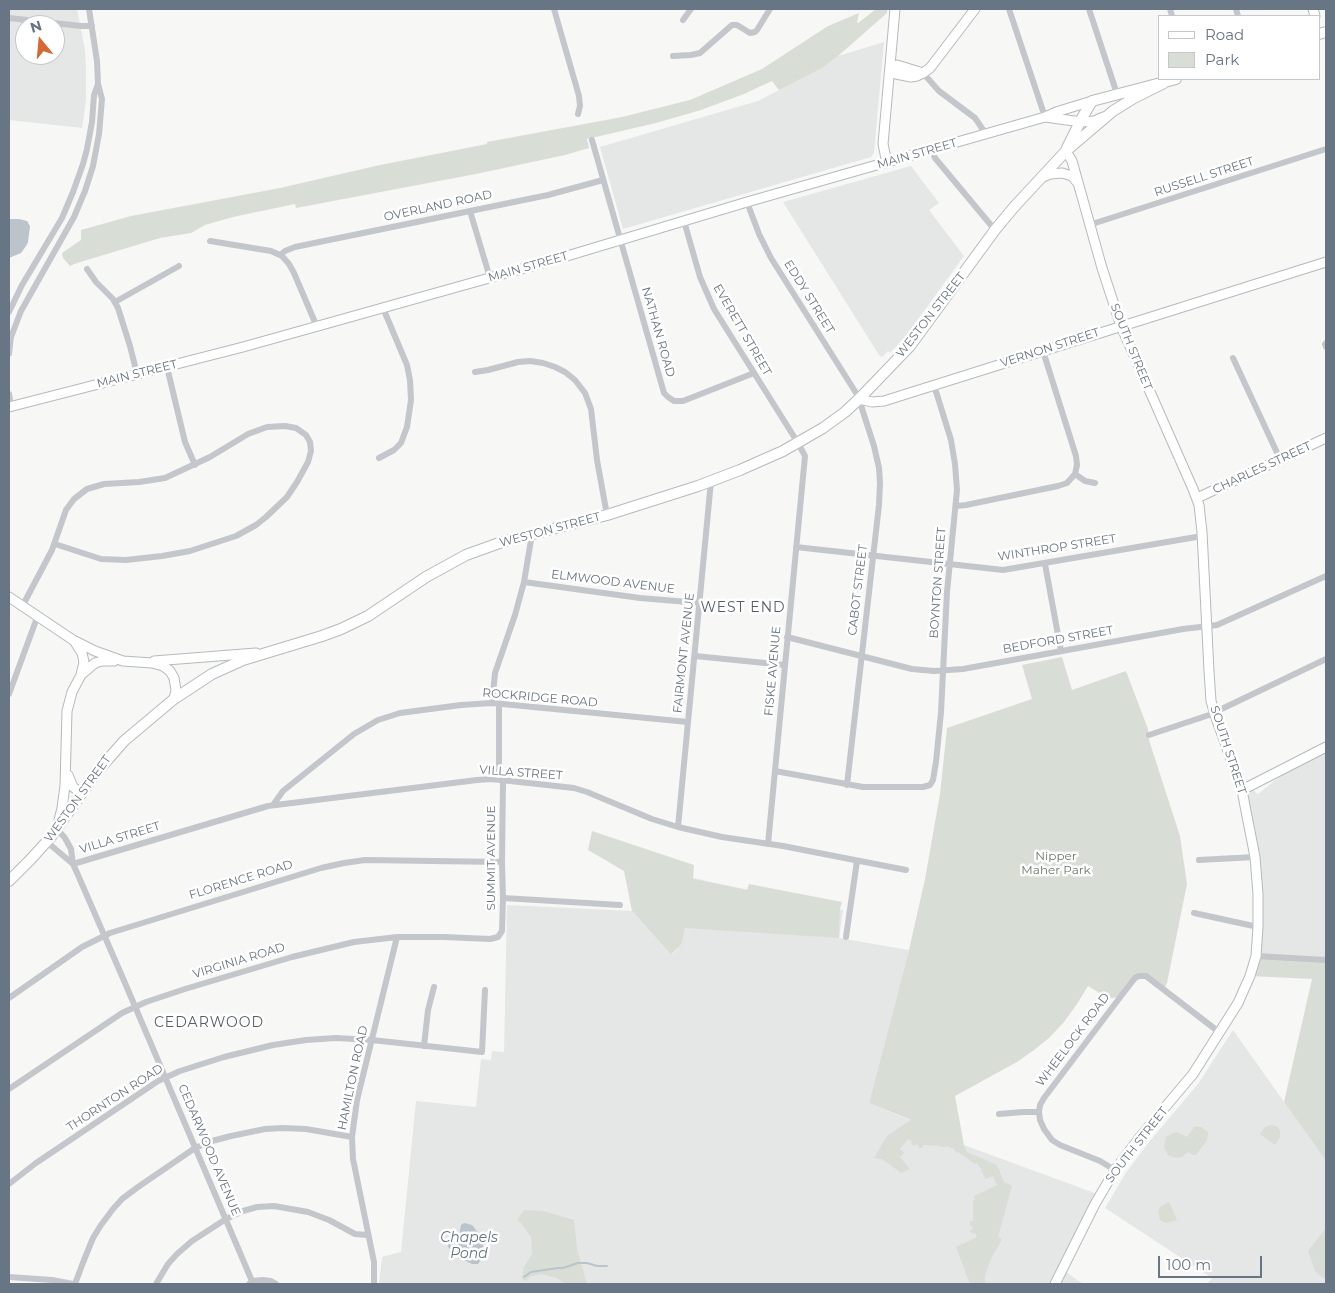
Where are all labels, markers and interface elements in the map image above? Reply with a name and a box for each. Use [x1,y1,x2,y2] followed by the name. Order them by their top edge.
[15,15,65,65] north arrow
[1158,15,1320,80] legend
[28,16,44,37] text: N
[1205,25,1244,44] text: Road
[1205,50,1239,69] text: Park
[875,136,959,172] street label: MAIN STREET
[1152,154,1256,200] street label: RUSSELL STREET
[383,187,493,225] street label: OVERLAND ROAD
[486,249,570,285] street label: MAIN STREET
[781,258,837,336] street label: EDDY STREET
[893,270,969,360] street label: WESTON STREET
[710,282,774,378] street label: EVERETT STREET
[638,285,678,379] street label: NATHAN ROAD
[1107,301,1155,393] street label: SOUTH STREET
[999,325,1101,371] street label: VERNON STREET
[95,357,179,391] street label: MAIN STREET
[1211,439,1313,497] street label: CHARLES STREET
[498,510,602,550] street label: WESTON STREET
[927,527,949,639] street label: BOYNTON STREET
[997,532,1117,564] street label: WINTHROP STREET
[845,544,871,636] street label: CABOT STREET
[550,567,676,597] street label: ELMWOOD AVENUE
[671,592,697,714] street label: FAIRMONT AVENUE
[699,600,787,616] district label: WEST END
[1002,623,1114,657] street label: BEDFORD STREET
[762,626,784,716] street label: FISKE AVENUE
[482,686,598,710] street label: ROCKRIDGE ROAD
[1207,704,1249,796] street label: SOUTH STREET
[42,753,114,845] street label: WESTON STREET
[479,763,563,783] street label: VILLA STREET
[484,805,498,911] street label: SUMMIT AVENUE
[78,819,162,857] street label: VILLA STREET
[1021,849,1091,877] park label: Nipper Maher Park
[187,857,295,903] street label: FLORENCE ROAD
[191,940,287,982] street label: VIRGINIA ROAD
[1033,990,1113,1090] street label: WHEELOCK ROAD
[153,1015,265,1031] district label: CEDARWOOD
[335,1024,371,1132] street label: HAMILTON ROAD
[64,1061,166,1135] street label: THORNTON ROAD
[175,1082,243,1218] street label: CEDARWOOD AVENUE
[1103,1104,1171,1186] street label: SOUTH STREET
[440,1230,498,1262] water label: Chapels Pond
[1160,1246,1264,1278] scale bar
[1166,1255,1211,1274] text: 100 m

